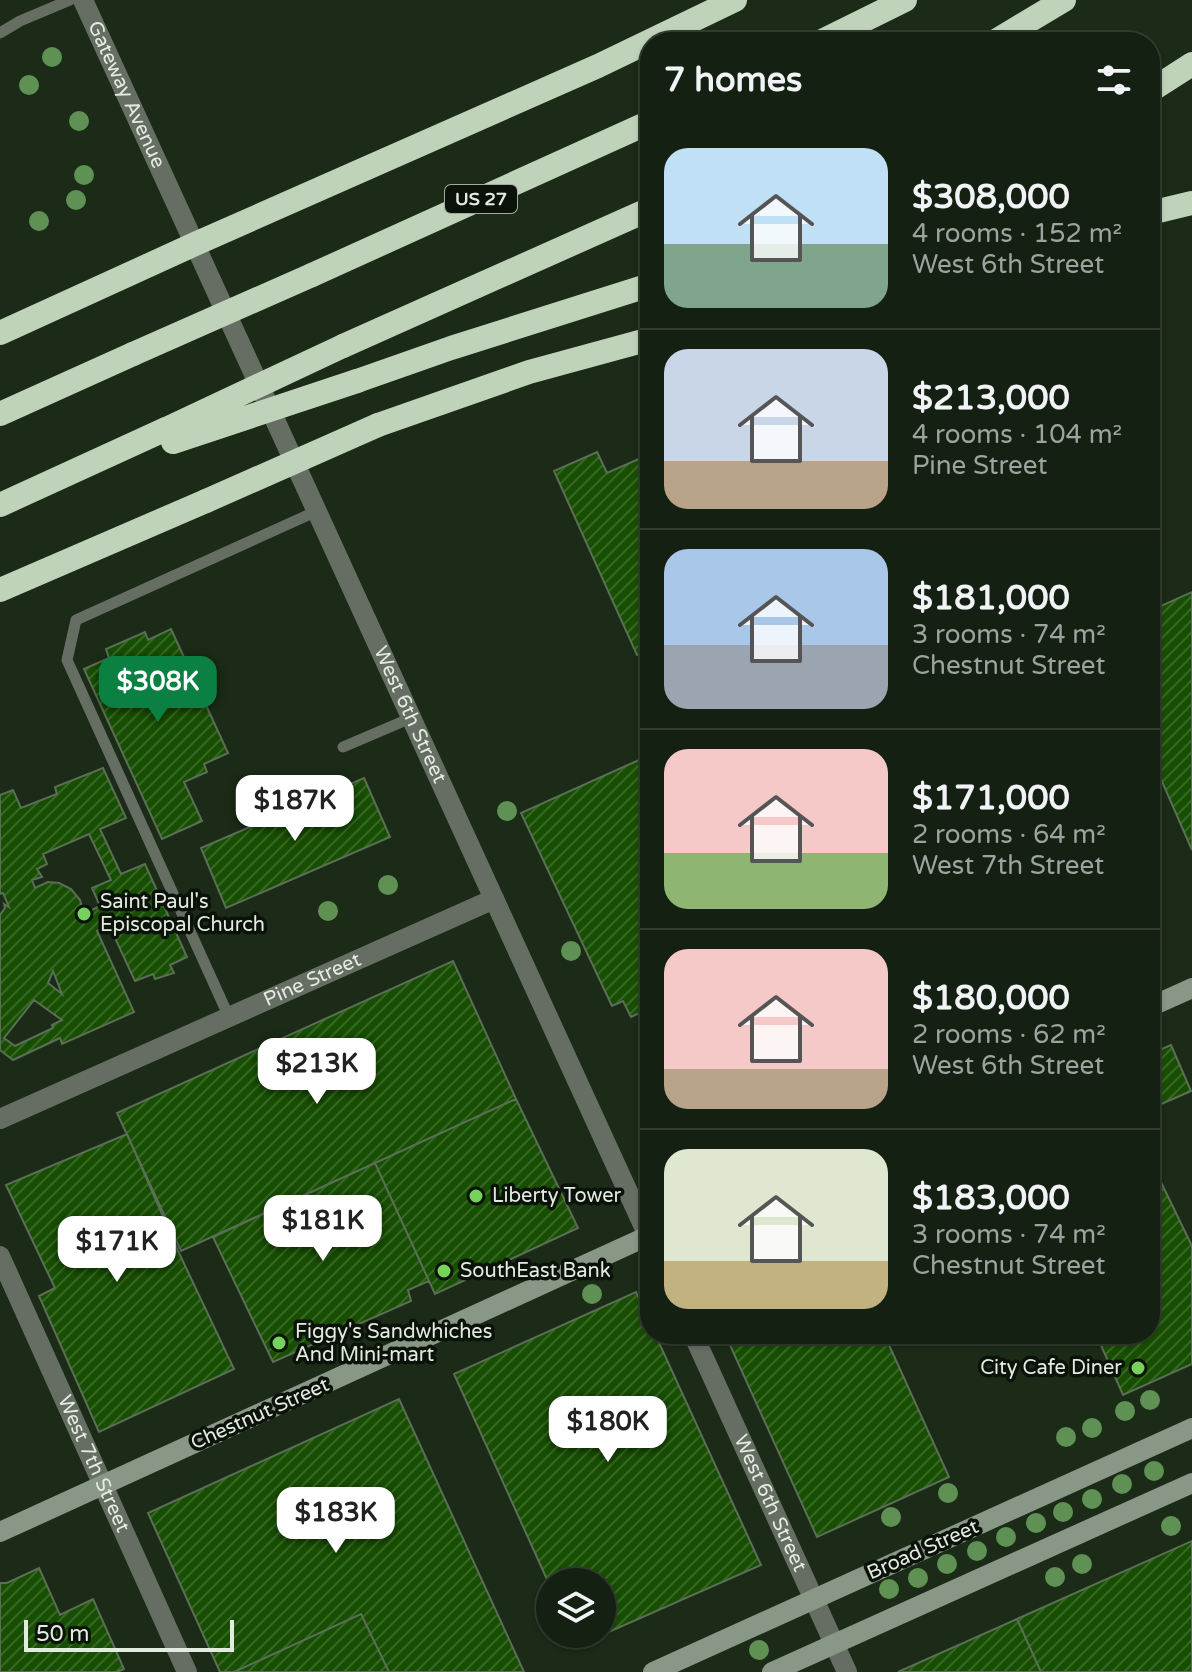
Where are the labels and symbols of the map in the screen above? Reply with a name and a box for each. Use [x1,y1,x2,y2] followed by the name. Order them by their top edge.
[82,17,170,172] street label: Gateway Avenue
[445,185,517,213] road number: US 27
[368,643,452,787] street label: West 6th Street
[102,656,214,724] pin: $308K
[239,775,351,843] pin: $187K
[100,890,265,937] place label: Saint Paul's Episcopal Church
[75,905,93,923] marker: Saint Paul's Episcopal Church
[260,948,365,1012] street label: Pine Street
[261,1038,373,1106] pin: $213K
[492,1184,622,1208] place label: Liberty Tower
[467,1187,485,1205] marker: Liberty Tower
[267,1195,379,1263] pin: $181K
[61,1216,173,1284] pin: $171K
[460,1259,611,1283] place label: SouthEast Bank
[435,1262,453,1280] marker: SouthEast Bank
[295,1320,492,1367] place label: Figgy's Sandwhiches And Mini-mart
[270,1334,288,1352] marker: Figgy's Sandwhiches And Mini-mart
[980,1356,1122,1380] place label: City Cafe Diner
[1129,1359,1147,1377] marker: City Cafe Diner
[187,1373,333,1455] street label: Chestnut Street
[52,1392,135,1537] street label: West 7th Street
[552,1396,664,1464] pin: $180K
[729,1431,812,1576] street label: West 6th Street
[280,1487,392,1555] pin: $183K
[864,1515,983,1585] street label: Broad Street
[24,1616,234,1652] scale bar

